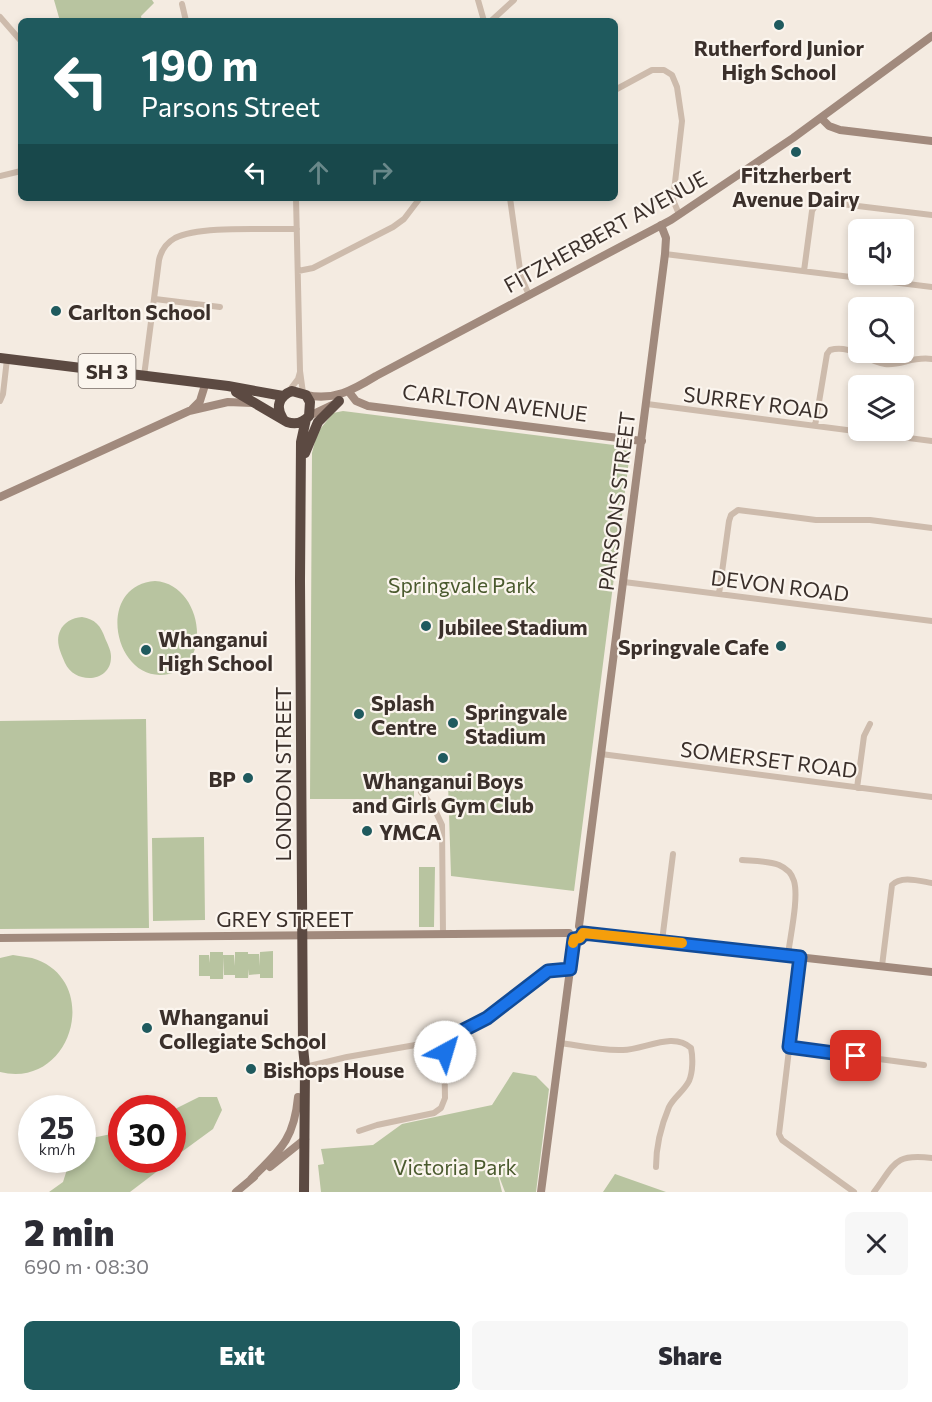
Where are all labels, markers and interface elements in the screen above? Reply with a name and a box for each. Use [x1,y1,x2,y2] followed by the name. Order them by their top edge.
[772,18,786,32] marker: Rutherford Junior High School
[694,35,864,84] place label: Rutherford Junior High School
[141,38,259,90] text: 190 m
[42,42,120,120] icon: left
[141,90,320,123] text: Parsons Street
[789,145,803,159] marker: Fitzherbert Avenue Dairy
[239,156,272,189] icon: left
[302,156,335,189] icon: ahead
[365,156,398,189] icon: right
[732,162,860,211] place label: Fitzherbert Avenue Dairy
[499,165,711,297] street label: FITZHERBERT AVENUE
[848,219,914,441] map controls
[848,219,914,285] button: sound
[848,297,914,363] button: search
[68,299,211,324] place label: Carlton School
[49,304,63,318] marker: Carlton School
[78,354,136,388] road number: SH 3
[848,375,914,441] button: layers
[401,378,589,426] street label: CARLTON AVENUE
[682,381,830,423] street label: SURREY ROAD
[593,410,639,592] street label: PARSONS STREET
[709,564,851,606] street label: DEVON ROAD
[388,572,536,597] park label: Springvale Park
[438,614,588,639] place label: Jubilee Stadium
[419,619,433,633] marker: Jubilee Stadium
[158,626,273,675] place label: Whanganui High School
[618,634,769,659] place label: Springvale Cafe
[774,639,788,653] marker: Springvale Cafe
[139,643,153,657] marker: Whanganui High School
[270,686,295,862] street label: LONDON STREET
[371,690,437,739] place label: Splash Centre
[465,699,567,748] place label: Springvale Stadium
[352,707,366,721] marker: Splash Centre
[446,716,460,730] marker: Springvale Stadium
[679,736,859,782] street label: SOMERSET ROAD
[436,751,450,765] marker: Whanganui Boys and Girls Gym Club
[208,766,236,791] place label: BP
[352,768,534,817] place label: Whanganui Boys and Girls Gym Club
[241,771,255,785] marker: BP
[379,819,441,844] place label: YMCA
[360,824,374,838] marker: YMCA
[216,906,354,931] street label: GREY STREET
[159,1004,326,1053] place label: Whanganui Collegiate School
[413,1020,477,1084] position arrow
[140,1021,154,1035] marker: Whanganui Collegiate School
[830,1030,881,1081] pin
[839,1039,872,1072] icon: arrive
[263,1057,404,1082] place label: Bishops House
[244,1062,258,1076] marker: Bishops House
[108,1095,186,1173] speed limit sign: 30
[40,1108,74,1145] text: 25
[39,1140,75,1158] text: km/h
[393,1154,517,1179] park label: Victoria Park
[24,1209,114,1253] text: 2 min
[845,1212,908,1275] button: close
[24,1254,149,1278] text: 690 m · 08:30
[24,1321,460,1390] button: Exit
[472,1321,908,1390] button: Share

